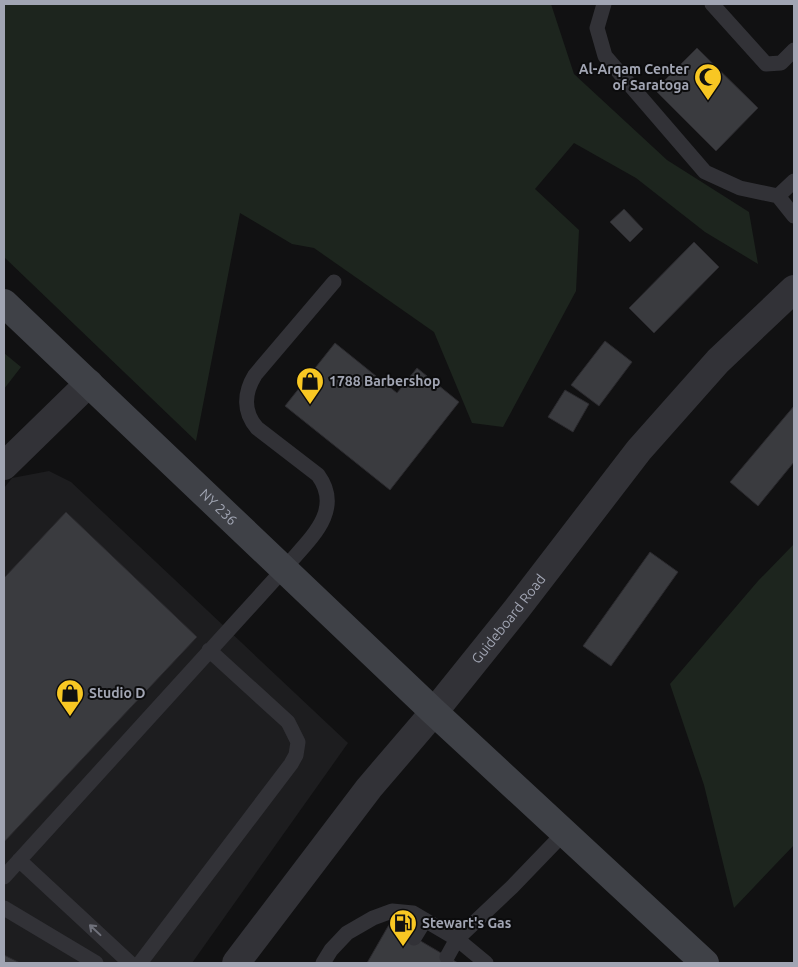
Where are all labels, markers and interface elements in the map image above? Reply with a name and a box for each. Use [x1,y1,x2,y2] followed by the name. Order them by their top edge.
[579,61,689,93] place label: Al-Arqam Center of Saratoga
[693,62,723,101] mosque icon: Al-Arqam Center of Saratoga
[295,366,325,405] shop icon: 1788 Barbershop
[329,373,440,389] place label: 1788 Barbershop
[197,486,240,528] street label: NY 236
[468,571,549,667] street label: Guideboard Road
[55,678,85,717] shop icon: Studio D
[89,685,145,701] place label: Studio D
[388,908,418,947] fuel station icon: Stewart's Gas
[422,915,512,931] place label: Stewart's Gas
[88,924,101,936] one-way arrow

